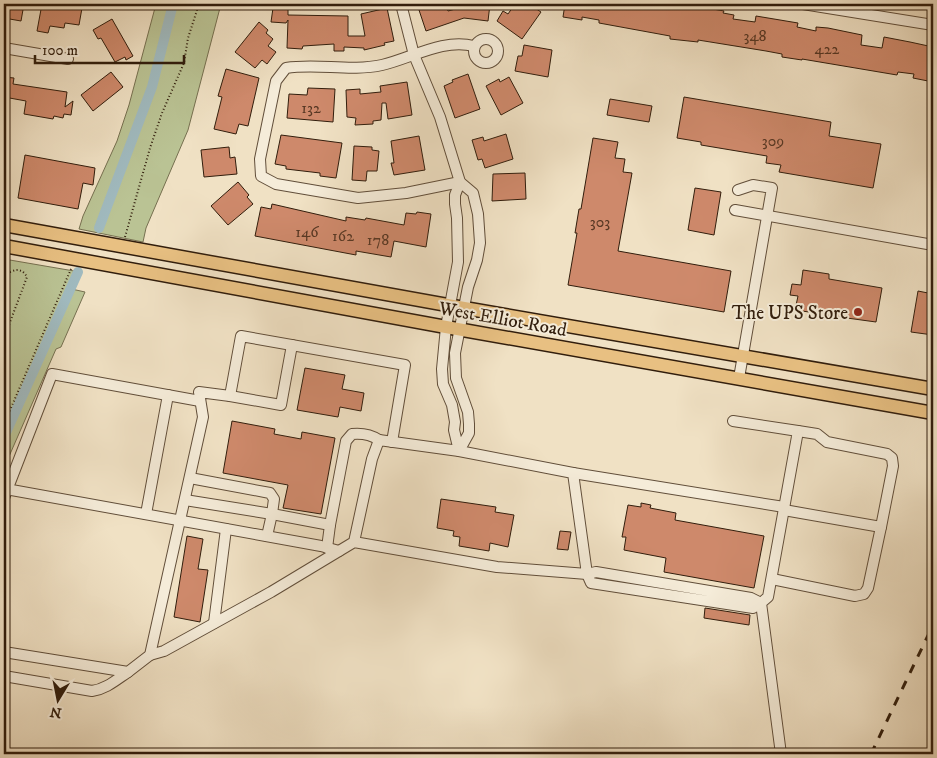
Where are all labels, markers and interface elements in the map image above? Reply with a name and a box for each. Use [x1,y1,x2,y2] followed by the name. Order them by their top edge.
[743,26,767,46] house number: 348
[35,32,184,64] scale bar
[815,39,840,59] house number: 422
[42,41,78,60] text: 100 m
[301,98,321,118] house number: 132
[762,131,784,151] house number: 309
[590,212,610,232] house number: 303
[295,222,319,242] house number: 146
[332,226,354,246] house number: 162
[367,230,389,250] house number: 178
[436,297,569,342] street label: West Elliot Road
[732,302,848,325] place label: The UPS Store
[852,306,864,318] marker: The UPS Store
[32,676,82,726] north arrow
[48,702,63,722] text: N

